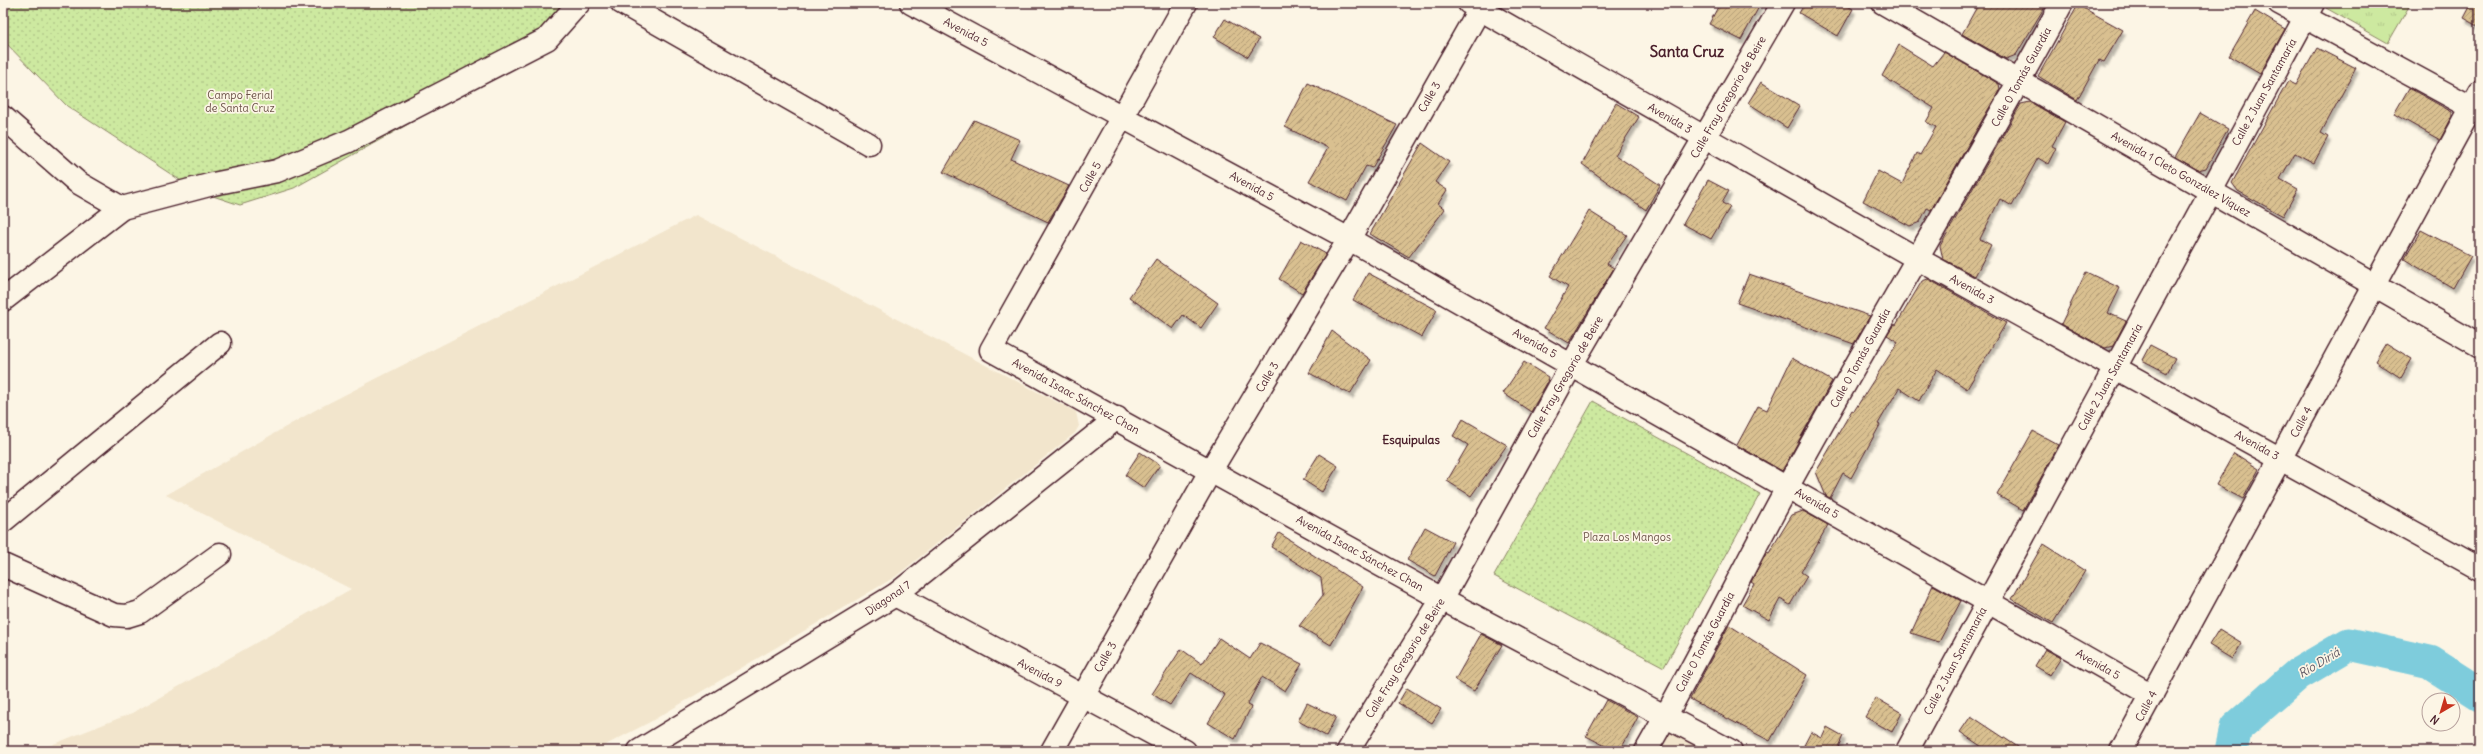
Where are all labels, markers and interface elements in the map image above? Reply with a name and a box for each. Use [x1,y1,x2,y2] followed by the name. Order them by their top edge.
[941,14,991,50] street label: Avenida 5
[1988,25,2054,129] street label: Calle 0 Tomás Guardia
[1687,33,1769,161] street label: Calle Fray Gregorio de Beire
[2229,36,2299,148] street label: Calle 2 Juan Santamaría
[1650,42,1724,61] district label: Santa Cruz
[1415,79,1443,115] street label: Calle 3
[205,88,275,115] park label: Campo Ferial de Santa Cruz
[1645,100,1695,136] street label: Avenida 3
[2109,128,2253,220] street label: Avenida 1 Cleto González Víquez
[1076,159,1104,195] street label: Calle 5
[1227,168,1277,204] street label: Avenida 5
[1947,271,1997,307] street label: Avenida 3
[1827,306,1893,410] street label: Calle 0 Tomás Guardia
[1524,313,1606,441] street label: Calle Fray Gregorio de Beire
[2075,321,2145,433] street label: Calle 2 Juan Santamaría
[1510,325,1560,361] street label: Avenida 5
[1010,355,1142,437] street label: Avenida Isaac Sánchez Chan
[1252,359,1282,395] street label: Calle 3
[2287,404,2315,440] street label: Calle 4
[2232,427,2282,463] street label: Avenida 3
[1382,432,1440,448] district label: Esquipulas
[1792,485,1842,521] street label: Avenida 5
[1294,512,1426,594] street label: Avenida Isaac Sánchez Chan
[1583,530,1671,544] park label: Plaza Los Mangos
[863,577,914,618] street label: Diagonal 7
[1673,589,1737,695] street label: Calle 0 Tomás Guardia
[1362,595,1448,721] street label: Calle Fray Gregorio de Beire
[1921,604,1989,718] street label: Calle 2 Juan Santamaría
[1091,639,1119,675] street label: Calle 3
[2295,644,2343,681] water label: Río Diriá
[2073,646,2123,682] street label: Avenida 5
[1015,655,1065,691] street label: Avenida 9
[2132,688,2160,724] street label: Calle 4
[2421,692,2461,732] north arrow
[2428,712,2442,728] text: N

